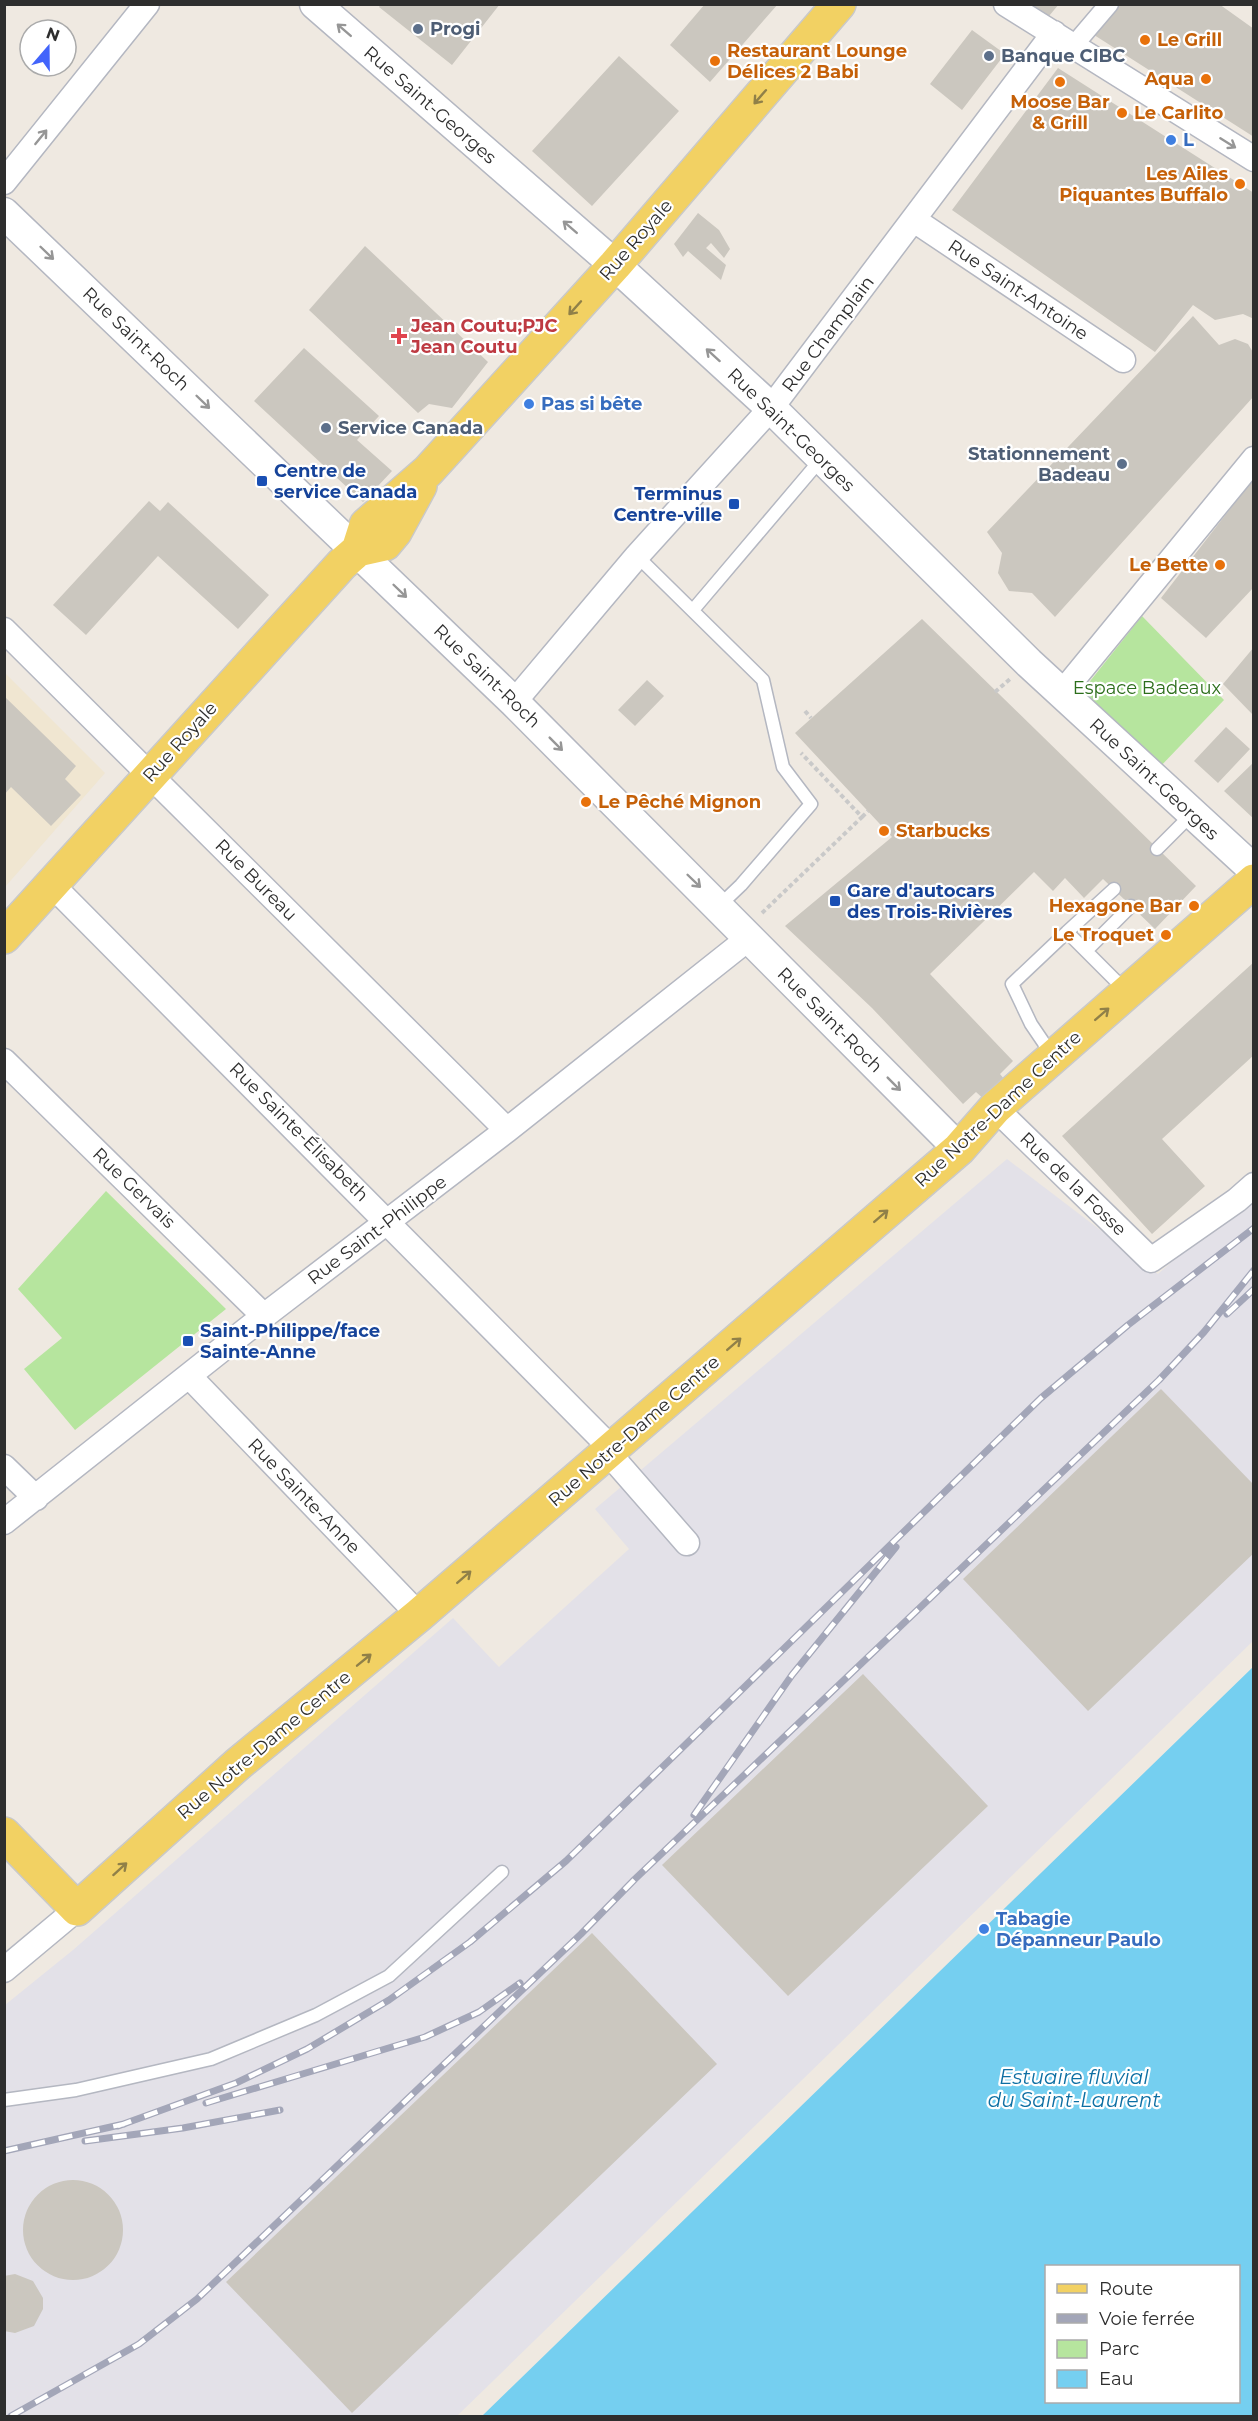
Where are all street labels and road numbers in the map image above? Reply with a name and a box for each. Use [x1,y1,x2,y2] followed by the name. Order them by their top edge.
[359,41,501,169] street label: Rue Saint-Georges
[595,195,677,285] street label: Rue Royale
[944,235,1092,345] street label: Rue Saint-Antoine
[777,271,879,397] street label: Rue Champlain
[78,283,194,395] street label: Rue Saint-Roch
[723,364,859,497] street label: Rue Saint-Georges
[429,620,545,732] street label: Rue Saint-Roch
[138,697,222,787] street label: Rue Royale
[1085,713,1223,845] street label: Rue Saint-Georges
[211,835,301,925] street label: Rue Bureau
[773,963,887,1077] street label: Rue Saint-Roch
[910,1026,1086,1192] street label: Rue Notre-Dame Centre
[225,1058,373,1206] street label: Rue Sainte-Élisabeth
[1015,1128,1131,1240] street label: Rue de la Fosse
[88,1143,180,1233] street label: Rue Gervais
[303,1170,451,1289] street label: Rue Saint-Philippe
[544,1351,724,1511] street label: Rue Notre-Dame Centre
[243,1434,365,1558] street label: Rue Sainte-Anne
[173,1666,355,1824] street label: Rue Notre-Dame Centre

